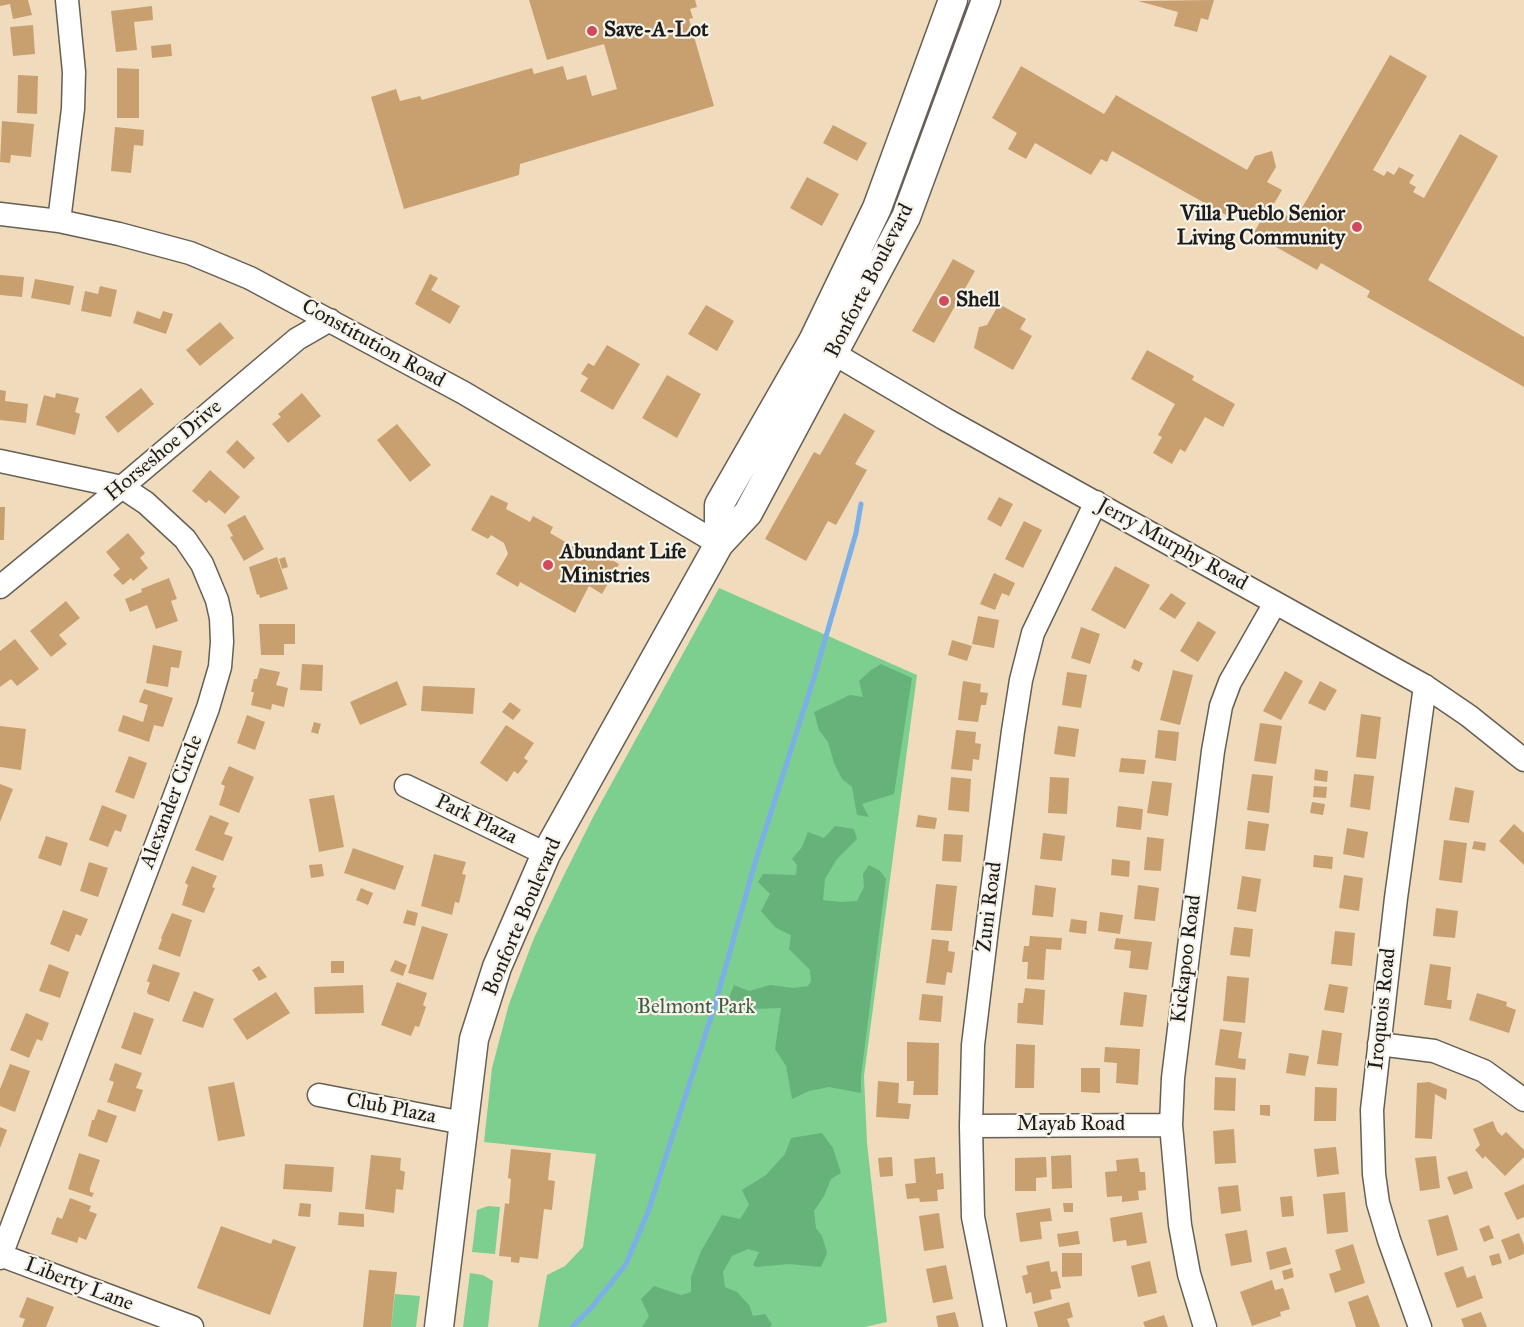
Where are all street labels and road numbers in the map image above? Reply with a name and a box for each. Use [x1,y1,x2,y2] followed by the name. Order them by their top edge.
[820,200,920,362] street label: Bonforte Boulevard
[297,294,449,394] street label: Constitution Road
[100,395,228,507] street label: Horseshoe Drive
[1092,493,1252,597] street label: Jerry Murphy Road
[135,732,209,872] street label: Alexander Circle
[431,789,521,851] street label: Park Plaza
[478,834,568,1000] street label: Bonforte Boulevard
[972,860,1008,954] street label: Zuni Road
[1167,893,1207,1025] street label: Kickapoo Road
[1364,947,1402,1071] street label: Iroquois Road
[344,1088,438,1130] street label: Club Plaza
[1017,1112,1125,1138] street label: Mayab Road
[21,1253,137,1317] street label: Liberty Lane

